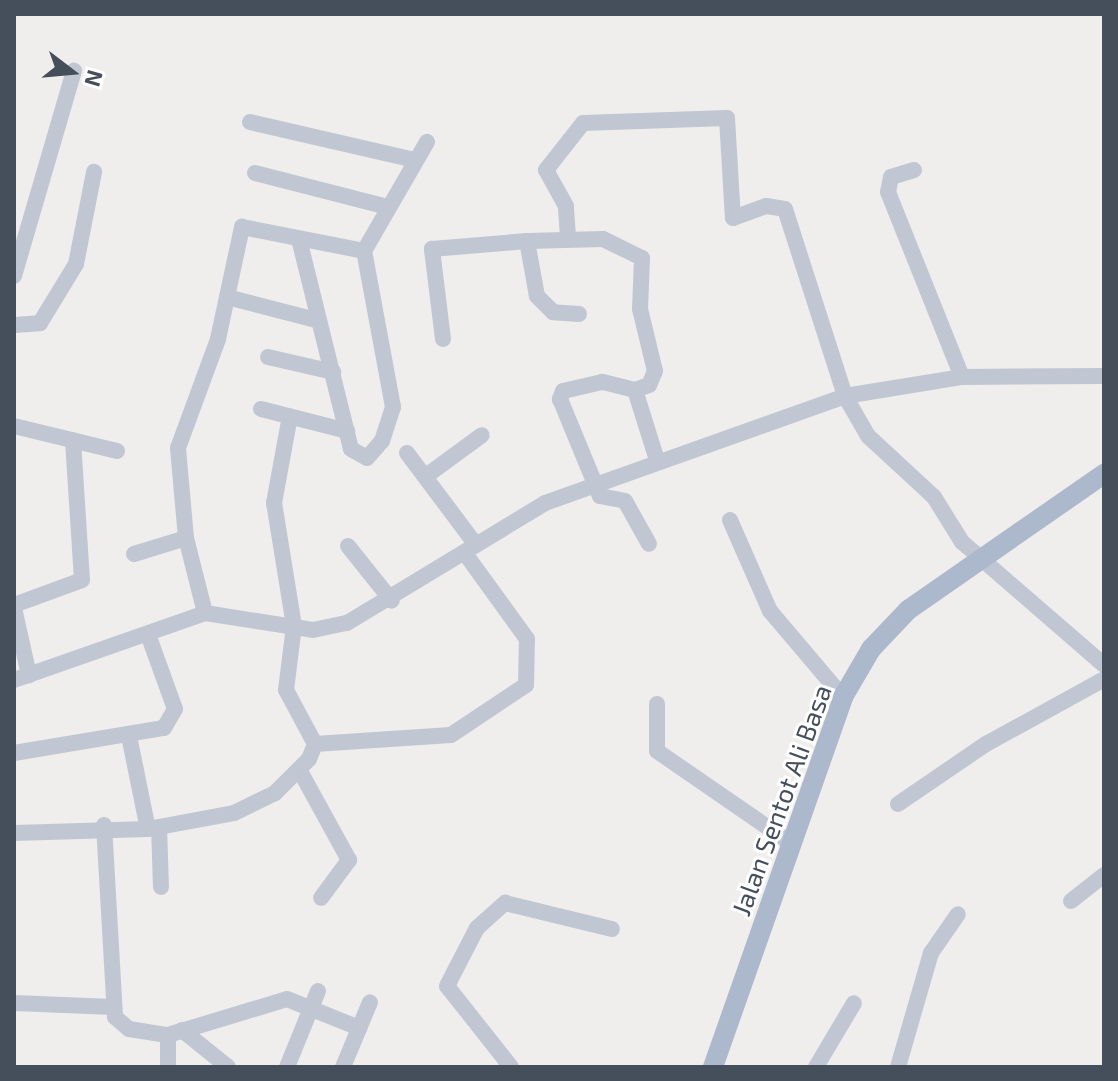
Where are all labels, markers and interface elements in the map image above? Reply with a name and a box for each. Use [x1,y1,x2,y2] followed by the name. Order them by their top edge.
[32,32,112,112] north arrow
[80,67,110,90] text: N
[725,680,837,920] street label: Jalan Sentot Ali Basa

